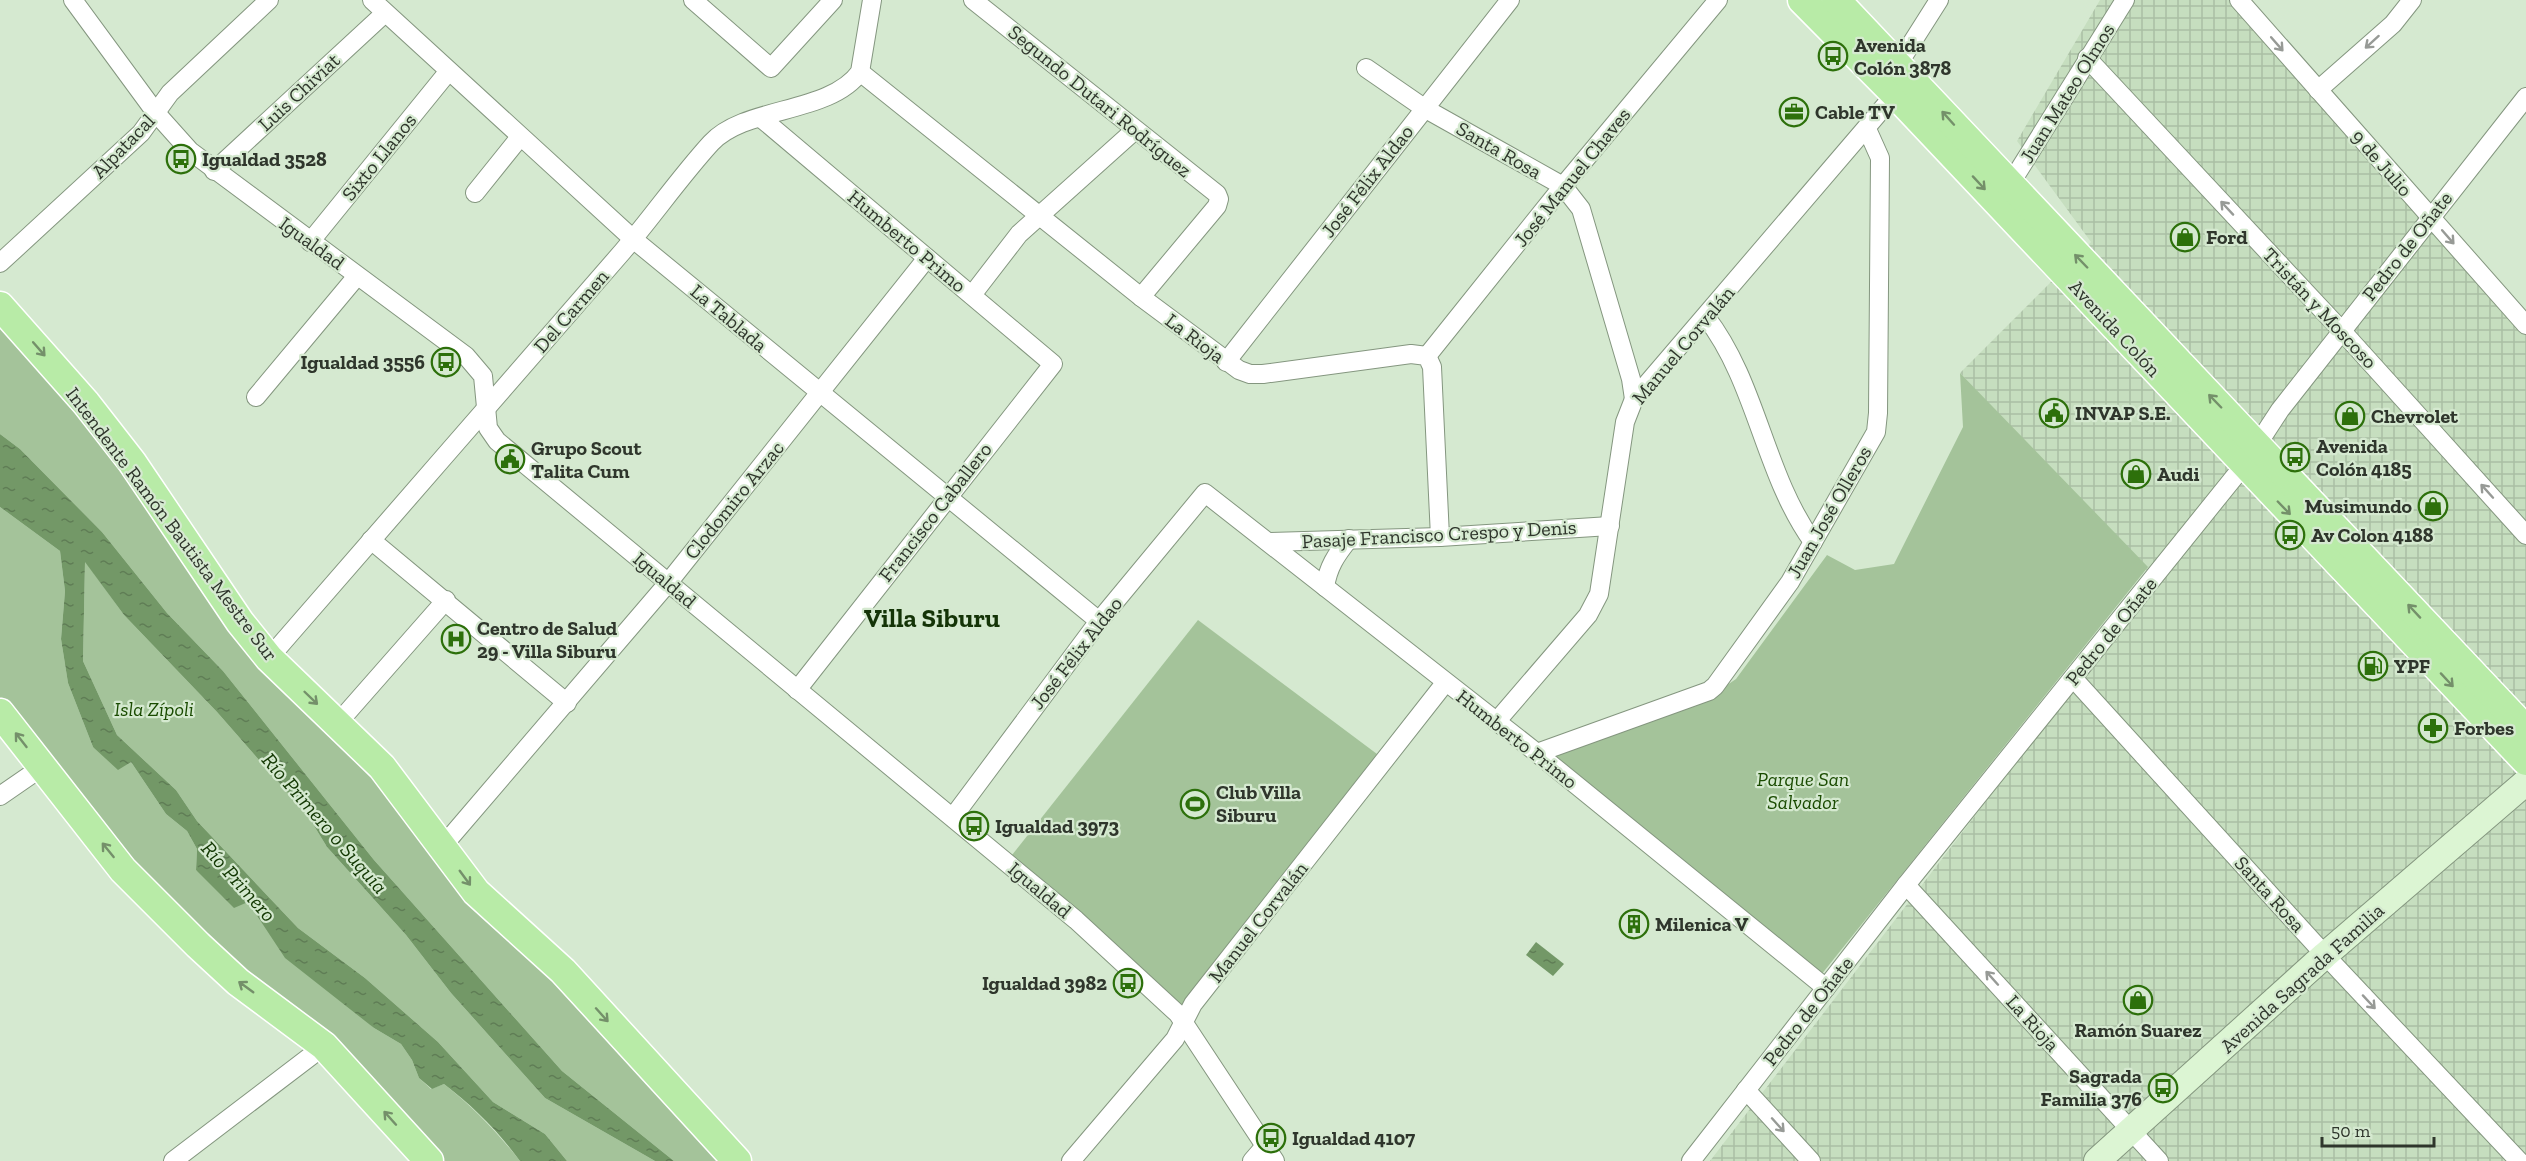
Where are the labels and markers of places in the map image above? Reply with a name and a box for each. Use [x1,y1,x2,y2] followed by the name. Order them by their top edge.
[1854,33,1951,80] place label: Avenida Colón 3878
[1817,40,1849,72] bus stop icon: Avenida Colón 3878
[1778,96,1810,128] office icon: Cable TV
[1815,100,1895,124] place label: Cable TV
[165,143,197,175] bus stop icon: Igualdad 3528
[202,147,327,171] place label: Igualdad 3528
[2169,221,2201,253] shop icon: Ford
[2206,225,2248,249] place label: Ford
[430,346,462,378] bus stop icon: Igualdad 3556
[301,350,425,374] place label: Igualdad 3556
[2038,397,2070,429] public building icon: INVAP S.E.
[2334,400,2366,432] shop icon: Chevrolet
[2075,401,2171,425] place label: INVAP S.E.
[2371,404,2459,428] place label: Chevrolet
[2316,434,2412,481] place label: Avenida Colón 4185
[531,436,642,483] place label: Grupo Scout Talita Cum
[2279,441,2311,473] bus stop icon: Avenida Colón 4185
[494,443,526,475] public building icon: Grupo Scout Talita Cum
[2120,458,2152,490] shop icon: Audi
[2157,462,2200,486] place label: Audi
[2417,490,2449,522] shop icon: Musimundo
[2305,494,2413,518] place label: Musimundo
[2274,519,2306,551] bus stop icon: Av Colon 4188
[2311,523,2434,547] place label: Av Colon 4188
[477,616,618,663] place label: Centro de Salud 29 - Villa Siburu
[440,623,472,655] hospital icon: Centro de Salud 29 - Villa Siburu
[2357,650,2389,682] fuel station icon: YPF
[2394,654,2430,678] place label: YPF
[2417,712,2449,744] pharmacy icon: Forbes
[2454,716,2514,740] place label: Forbes
[1216,780,1301,827] place label: Club Villa Siburu
[1179,788,1211,820] sports icon: Club Villa Siburu
[958,810,990,842] bus stop icon: Igualdad 3973
[995,814,1119,838] place label: Igualdad 3973
[1618,908,1650,940] building icon: Milenica V
[1655,912,1749,936] place label: Milenica V
[1112,967,1144,999] bus stop icon: Igualdad 3982
[982,971,1107,995] place label: Igualdad 3982
[2122,984,2154,1016] shop icon: Ramón Suarez
[2074,1018,2202,1042] place label: Ramón Suarez
[2040,1064,2142,1111] place label: Sagrada Familia 376
[2147,1072,2179,1104] bus stop icon: Sagrada Familia 376
[1255,1122,1287,1154] bus stop icon: Igualdad 4107
[1292,1126,1415,1150] place label: Igualdad 4107

